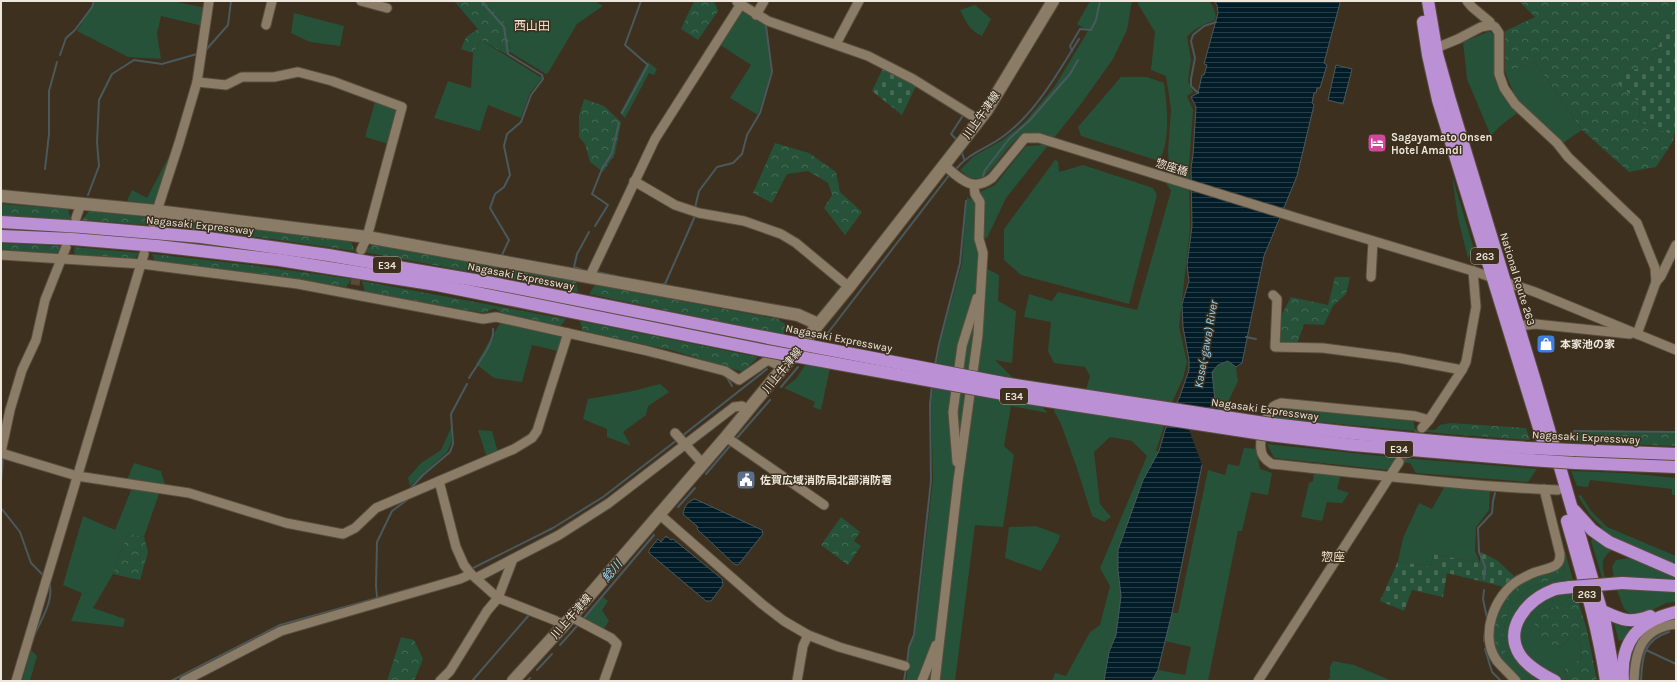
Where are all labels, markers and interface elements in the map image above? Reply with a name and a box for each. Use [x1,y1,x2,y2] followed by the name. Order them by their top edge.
[514,19,550,33] district label: 西山田
[960,89,1003,142] street label: 川上牛津線
[1391,131,1492,157] place label: Sagayamato Onsen Hotel Amandi
[1366,132,1388,154] hotel icon: Sagayamato Onsen Hotel Amandi
[1154,156,1190,179] street label: 惣座橋
[145,213,255,238] street label: Nagasaki Expressway
[1497,231,1538,327] street label: National Route 263
[1471,248,1499,264] road number: 263
[373,257,401,273] road number: E34
[466,260,575,293] street label: Nagasaki Expressway
[1191,298,1221,389] water label: Kase(-gawa) River
[784,322,893,355] street label: Nagasaki Expressway
[1535,333,1557,355] shop icon: 本家池の家
[1560,338,1615,351] place label: 本家池の家
[760,345,805,396] street label: 川上牛津線
[1000,388,1028,404] road number: E34
[1210,396,1319,423] street label: Nagasaki Expressway
[1532,428,1640,447] street label: Nagasaki Expressway
[1385,441,1413,457] road number: E34
[735,469,757,491] public building icon: 佐賀広域消防局北部消防署
[760,474,892,487] place label: 佐賀広域消防局北部消防署
[1321,550,1345,564] district label: 惣座
[599,556,626,585] water label: 鯰川
[1573,586,1601,602] road number: 263
[548,591,594,641] street label: 川上牛津線

